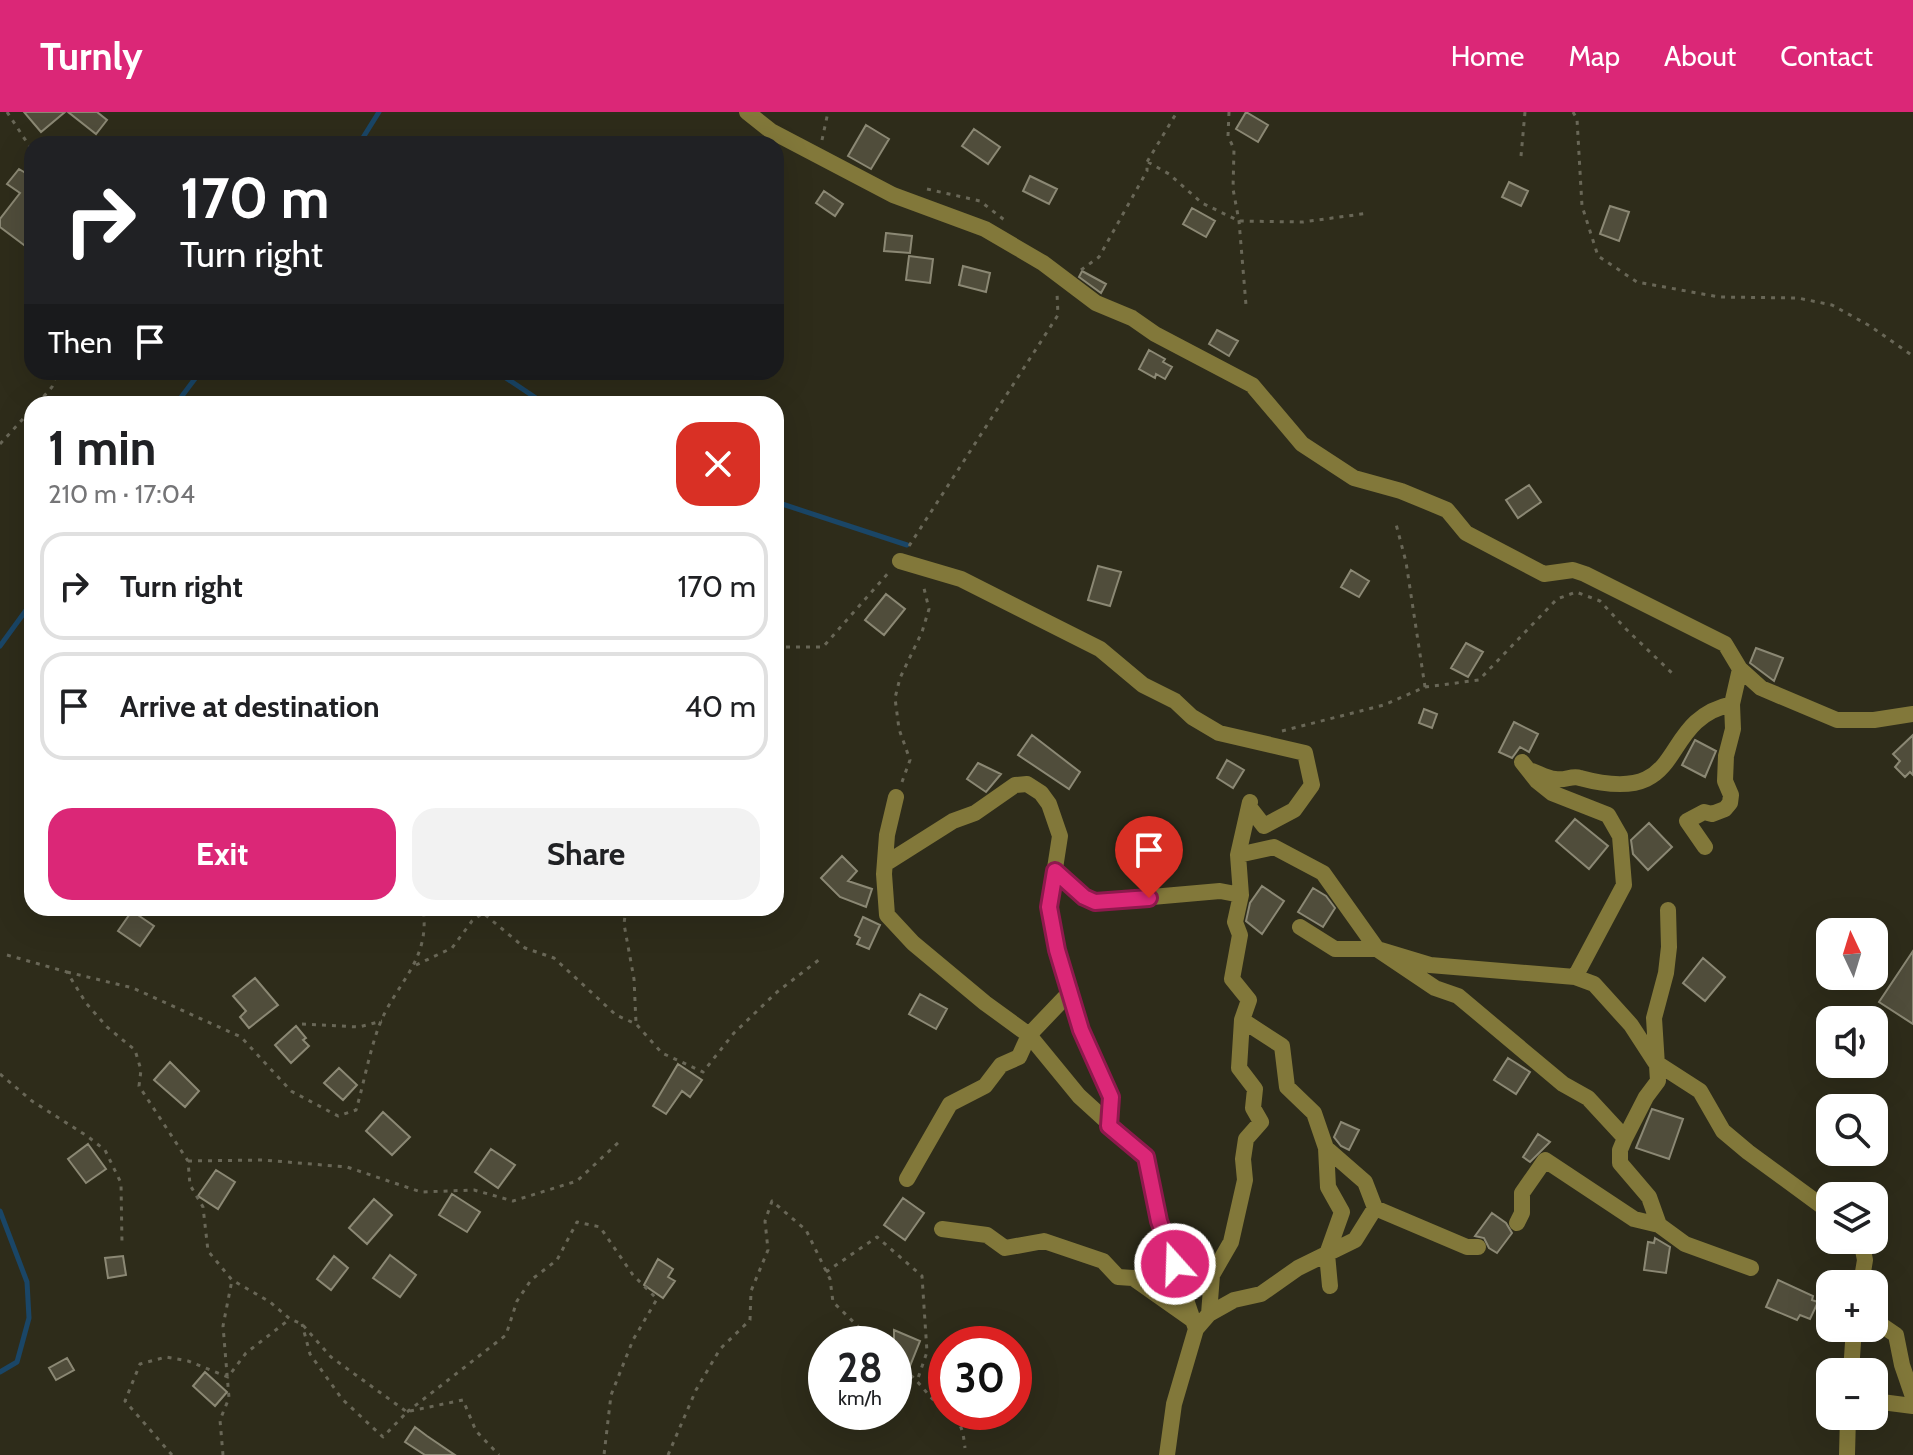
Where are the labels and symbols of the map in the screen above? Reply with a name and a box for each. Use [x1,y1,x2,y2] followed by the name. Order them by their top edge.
[1115,816,1183,898] pin
[1816,918,1888,990] north arrow
[1133,1222,1217,1306] position arrow
[928,1326,1032,1430] speed limit sign: 30

